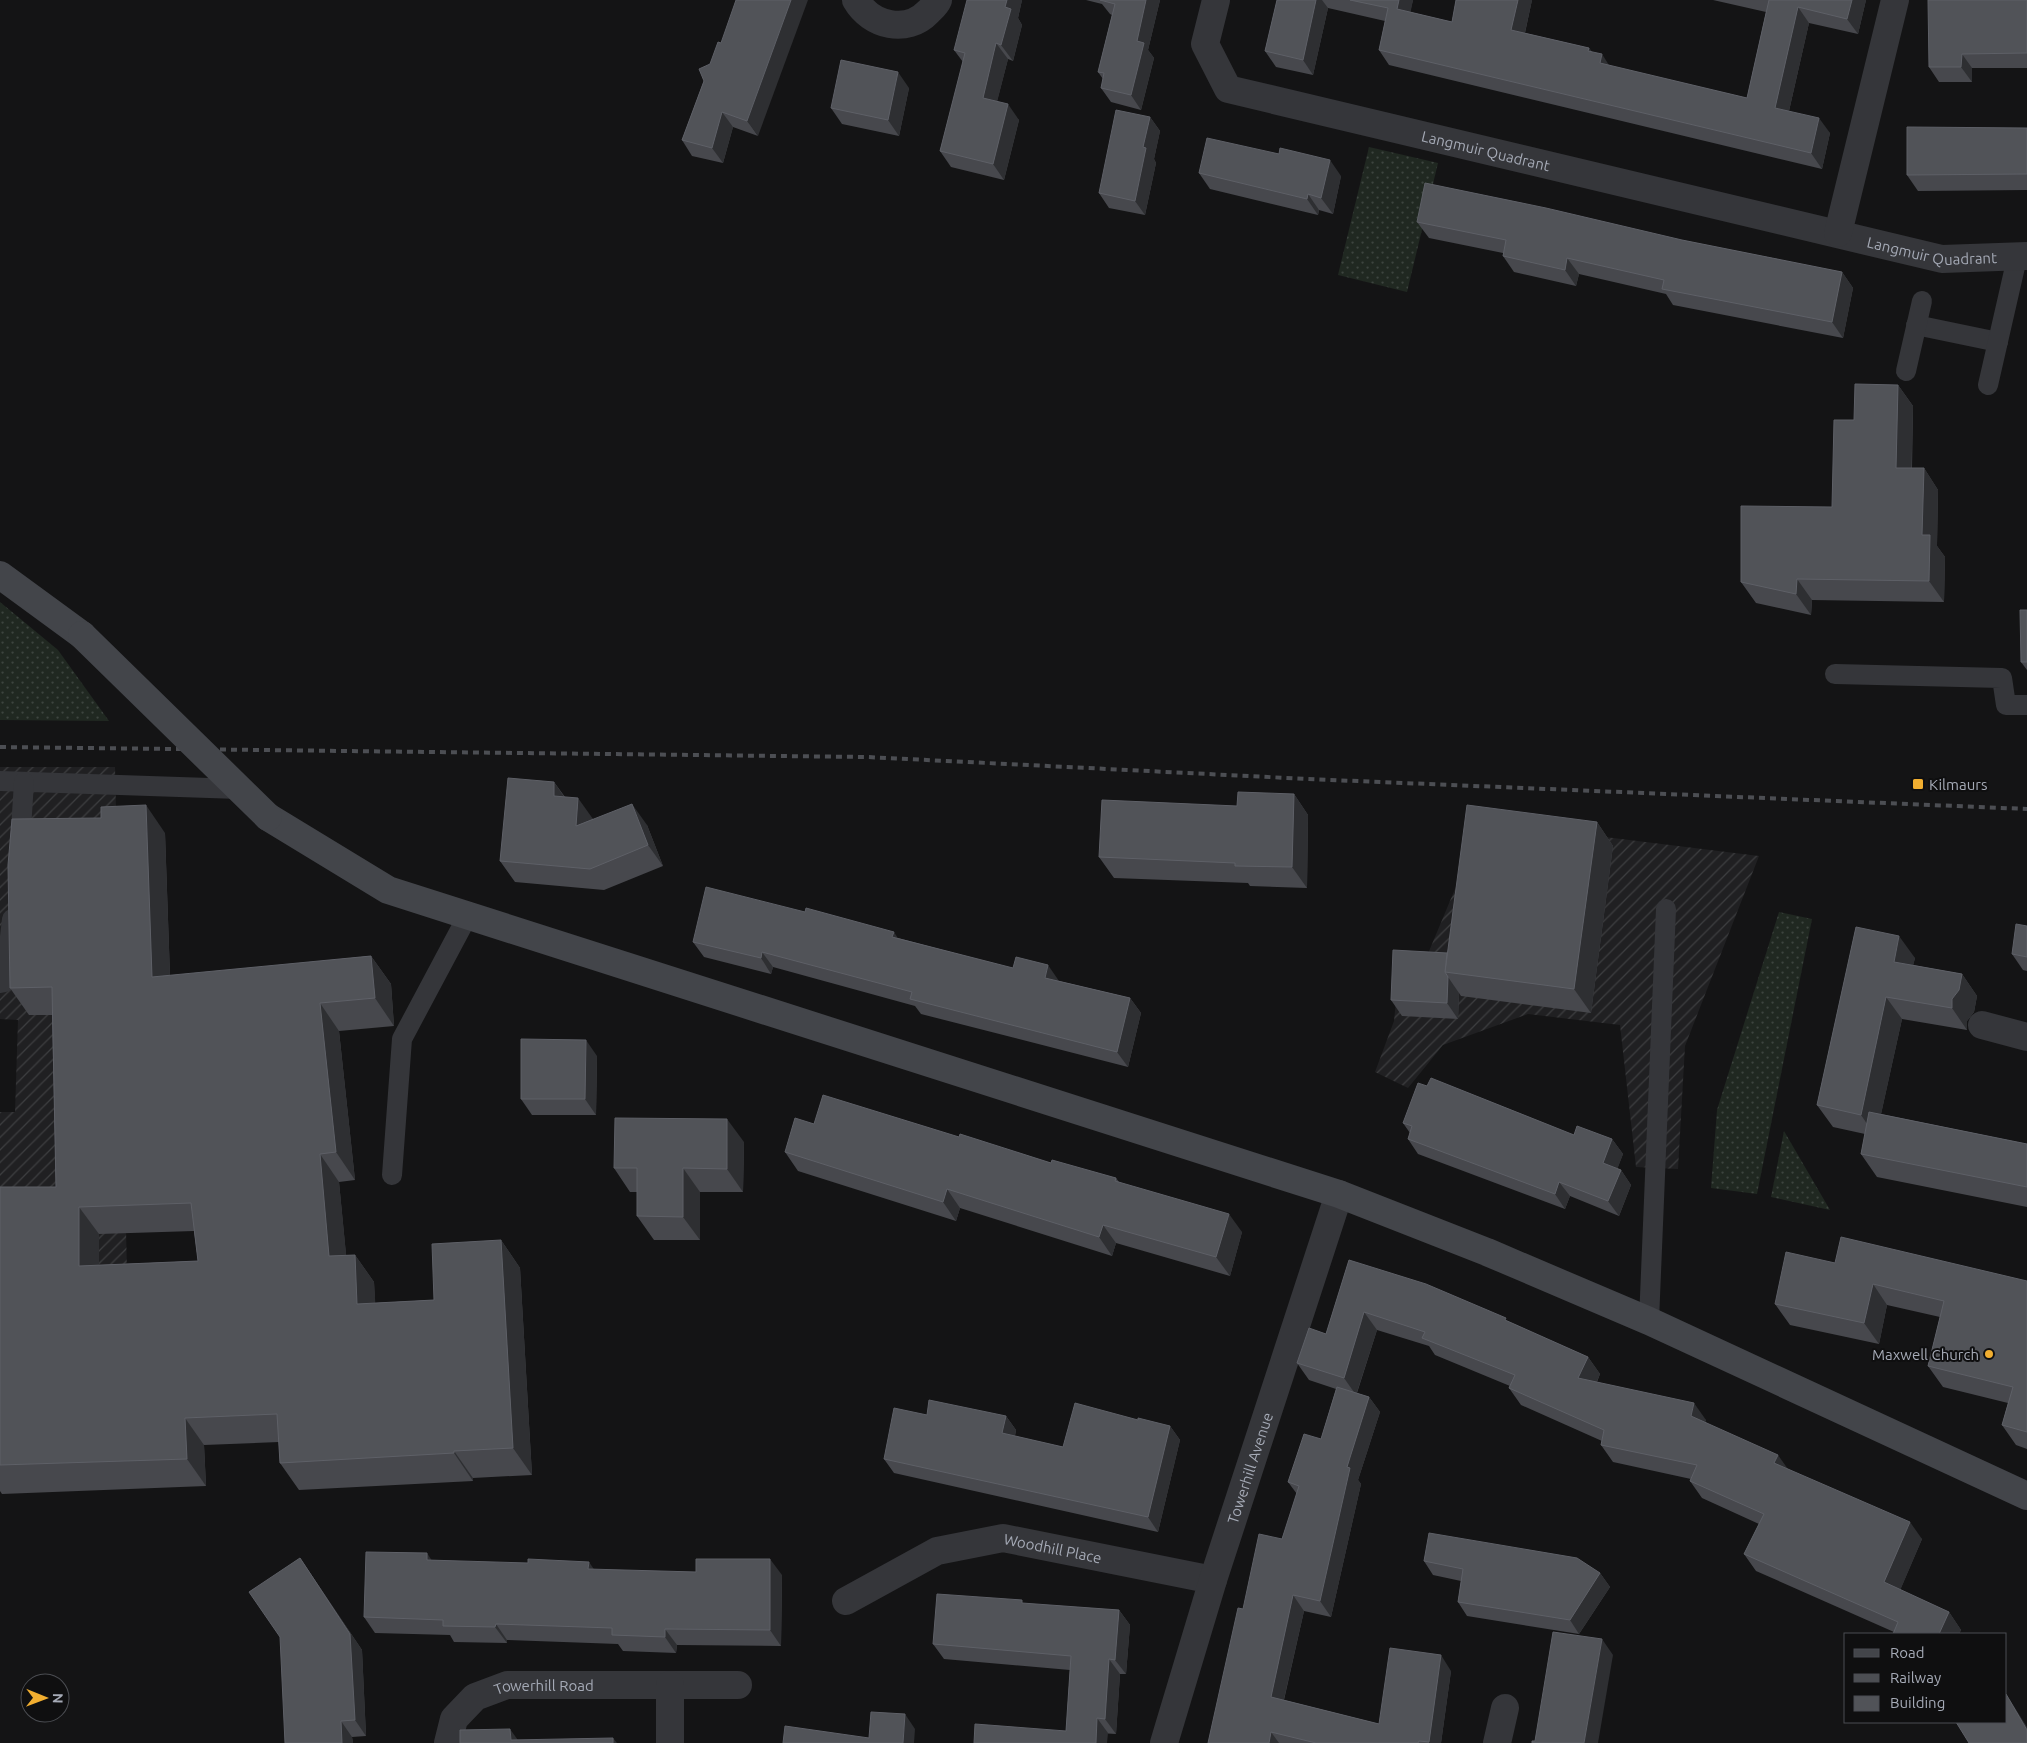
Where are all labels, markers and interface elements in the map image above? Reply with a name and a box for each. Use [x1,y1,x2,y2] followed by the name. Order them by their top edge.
[1420,127,1552,174] street label: Langmuir Quadrant
[1866,233,1997,268] street label: Langmuir Quadrant
[1929,776,1987,793] place label: Kilmaurs
[1911,777,1925,791] marker: Kilmaurs
[1872,1346,1979,1363] place label: Maxwell Church
[1983,1348,1995,1360] marker: Maxwell Church
[1223,1410,1276,1526] street label: Towerhill Avenue
[1002,1530,1103,1566] street label: Woodhill Place
[1844,1633,2007,1723] legend
[1890,1644,1925,1661] text: Road
[1890,1669,1941,1686] text: Railway
[20,1673,70,1723] north arrow
[491,1676,594,1698] street label: Towerhill Road
[50,1693,66,1704] text: N
[1890,1694,1945,1711] text: Building

